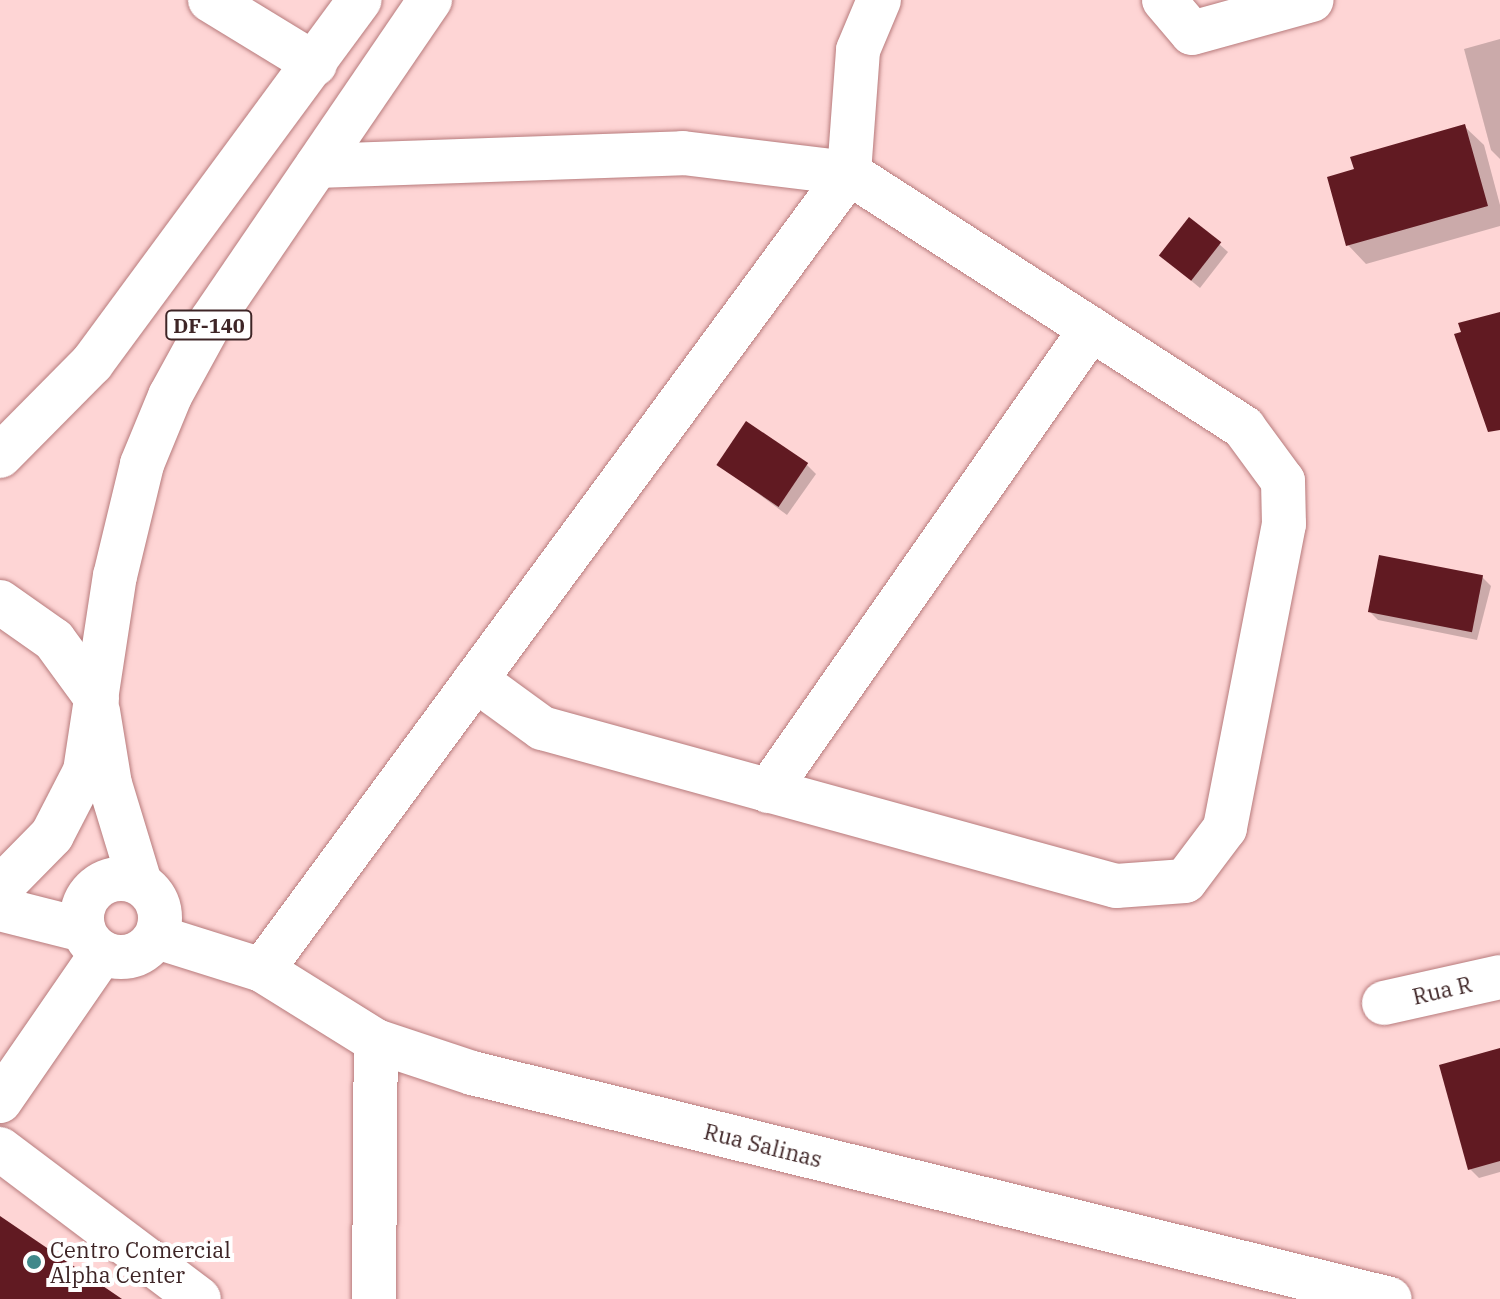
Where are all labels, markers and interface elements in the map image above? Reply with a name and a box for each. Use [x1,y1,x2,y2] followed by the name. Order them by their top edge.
[165,309,253,341] road number: DF-140
[1410,970,1474,1010] street label: Rua R
[701,1118,825,1172] street label: Rua Salinas
[50,1236,231,1288] place label: Centro Comercial Alpha Center
[25,1253,43,1271] marker: Centro Comercial Alpha Center

